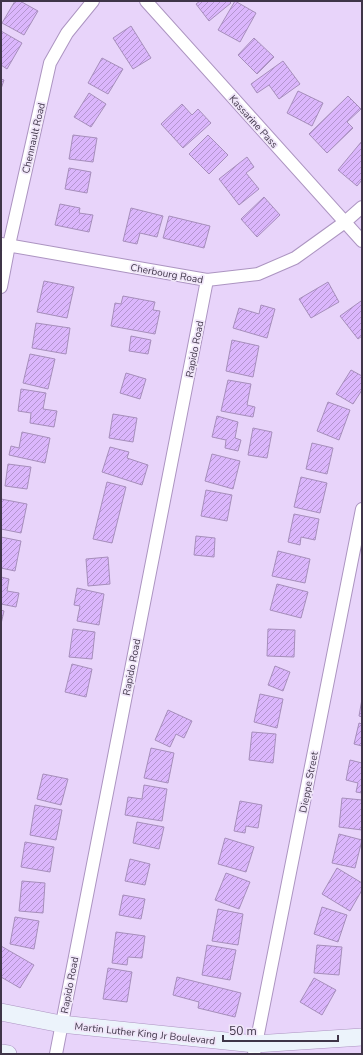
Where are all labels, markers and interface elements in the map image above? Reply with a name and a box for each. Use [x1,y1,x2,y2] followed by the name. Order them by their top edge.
[226,92,281,151] street label: Kassarine Pass
[19,101,49,175] street label: Chennault Road
[129,261,204,287] street label: Cherbourg Road
[183,320,207,379] street label: Rapido Road
[120,638,144,697] street label: Rapido Road
[296,750,322,814] street label: Dieppe Street
[58,956,82,1015] street label: Rapido Road
[223,1017,338,1043] scale bar
[74,1020,216,1048] street label: Martin Luther King Jr Boulevard
[229,1023,257,1039] text: 50 m

